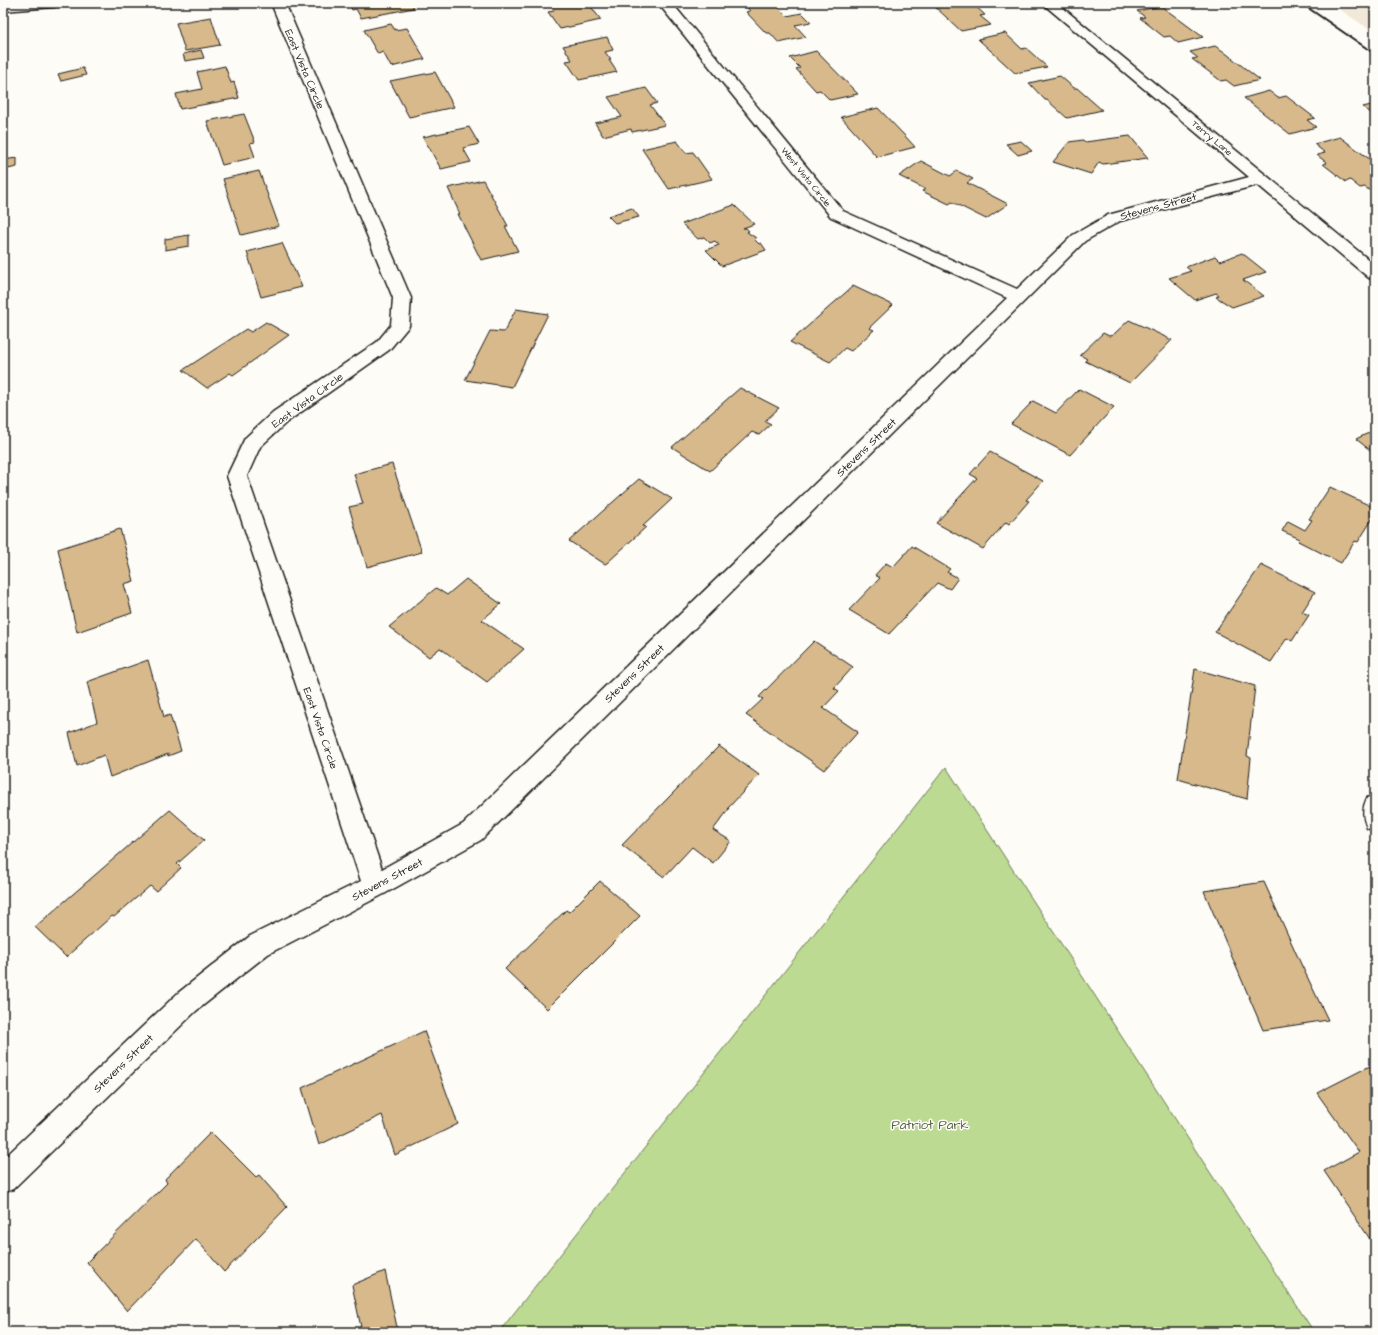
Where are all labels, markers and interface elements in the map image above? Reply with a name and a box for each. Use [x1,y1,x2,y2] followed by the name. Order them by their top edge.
[281,27,328,111] street label: East Vista Circle
[1189,118,1235,159] street label: Terry Lane
[778,145,834,210] street label: West Vista Circle
[1118,189,1199,224] street label: Stevens Street
[268,369,346,432] street label: East Vista Circle
[833,414,900,480] street label: Stevens Street
[601,640,668,706] street label: Stevens Street
[300,685,341,771] street label: East Vista Circle
[349,854,426,904] street label: Stevens Street
[90,1030,157,1096] street label: Stevens Street
[891,1116,969,1134] park label: Patriot Park

